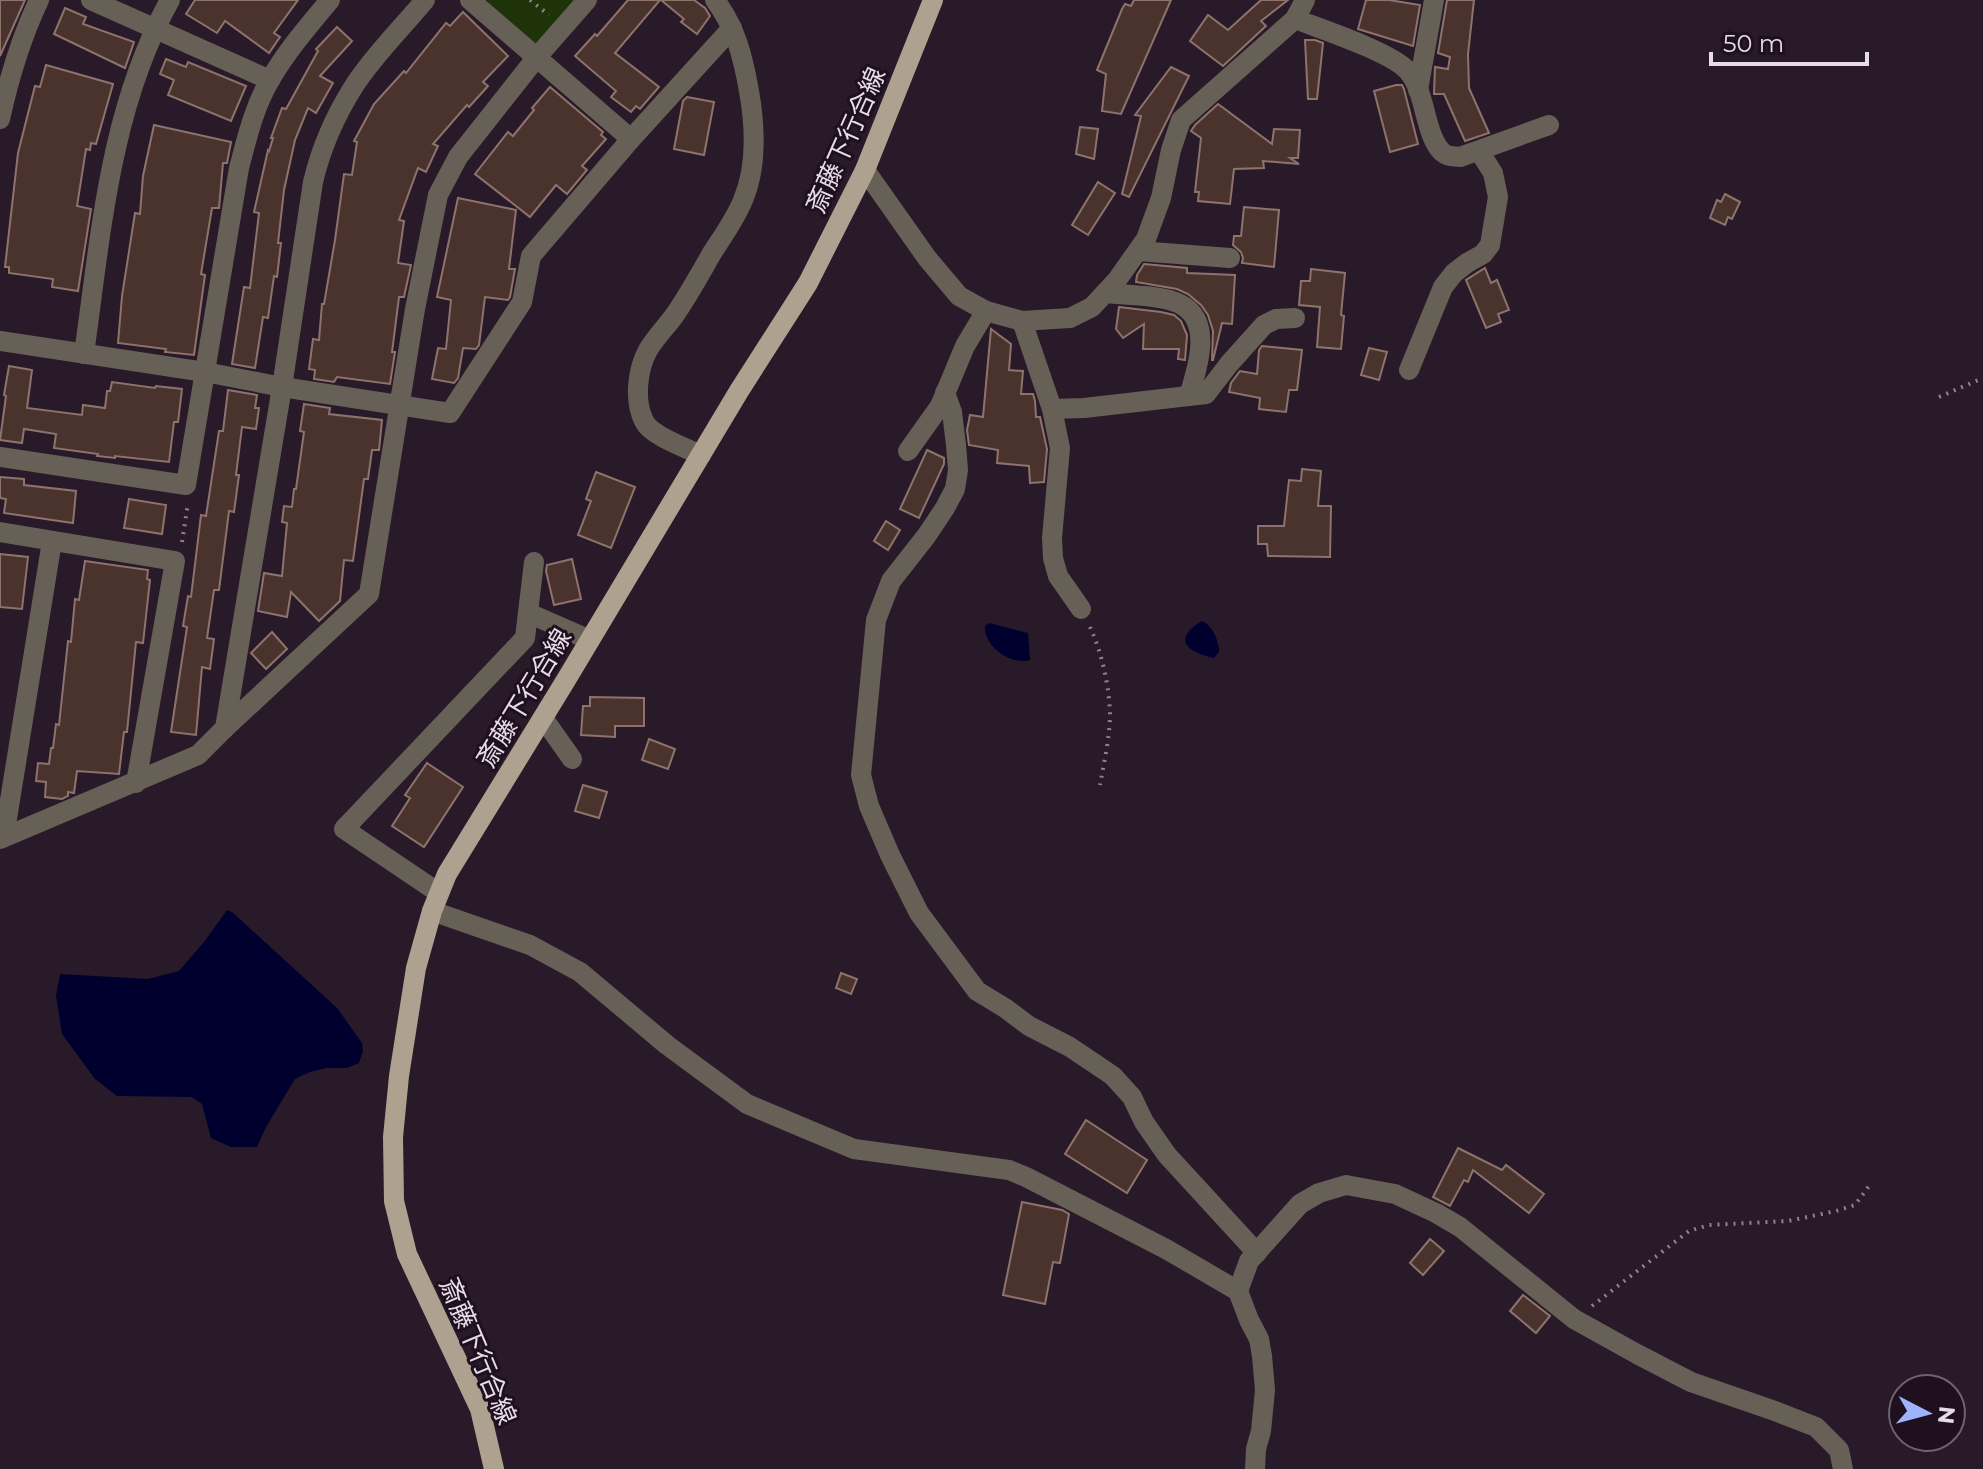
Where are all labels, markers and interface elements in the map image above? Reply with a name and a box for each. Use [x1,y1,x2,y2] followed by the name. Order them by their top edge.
[1711,16,1867,66] scale bar
[1723,29,1784,58] text: 50 m
[800,62,892,218] street label: 斎藤下行合線
[470,623,578,773] street label: 斎藤下行合線
[433,1273,523,1429] street label: 斎藤下行合線
[1887,1373,1967,1453] north arrow
[1932,1405,1961,1425] text: N

